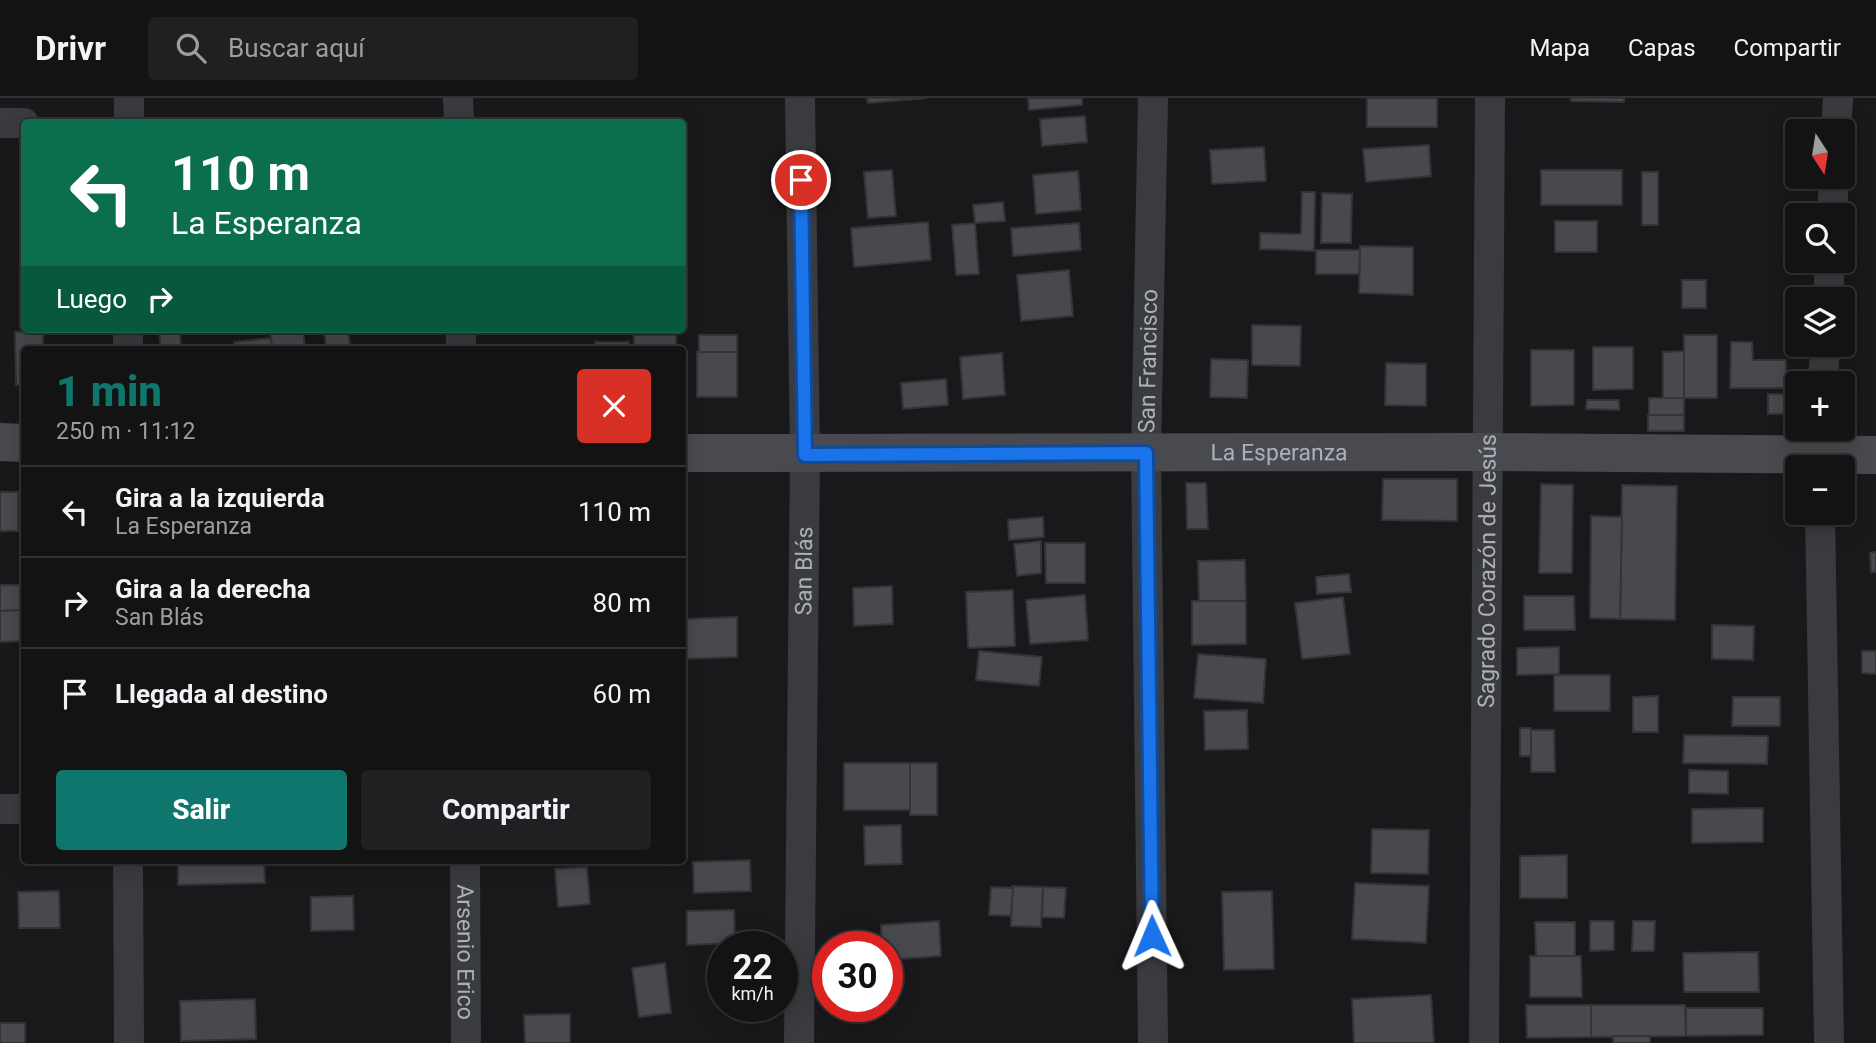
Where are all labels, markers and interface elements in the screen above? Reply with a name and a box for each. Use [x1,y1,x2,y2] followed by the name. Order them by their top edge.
[148,17,638,80] search box
[35,29,106,68] text: Drivr
[172,29,210,67] icon: search
[228,33,365,63] text: Buscar aquí
[1529,34,1590,62] text: Mapa
[1628,34,1696,62] text: Capas
[1734,34,1841,62] text: Compartir
[1785,119,1855,189] north arrow
[1785,119,1855,525] map controls
[171,145,310,202] text: 110 m
[56,147,147,238] icon: left
[771,150,831,210] pin
[782,161,820,199] icon: arrive
[1785,203,1855,273] button: search
[171,204,362,242] text: La Esperanza
[141,280,179,318] icon: right
[56,284,127,314] text: Luego
[1785,287,1855,357] button: layers
[1133,289,1163,433] street label: San Francisco
[56,367,162,416] text: 1 min
[577,369,651,443] button: close
[1785,371,1855,441] button: +
[56,418,195,445] text: 250 m · 11:12
[1473,434,1501,708] street label: Sagrado Corazón de Jesús
[1210,439,1348,466] street label: La Esperanza
[1785,455,1855,525] button: −
[115,483,325,513] text: Gira a la izquierda
[56,493,94,531] icon: left
[578,497,651,527] text: 110 m
[115,513,252,540] text: La Esperanza
[790,526,818,616] street label: San Blás
[115,574,311,604] text: Gira a la derecha
[56,584,94,622] icon: right
[593,588,651,618] text: 80 m
[115,604,204,631] text: San Blás
[56,675,94,713] icon: arrive
[115,679,328,709] text: Llegada al destino
[593,679,651,709] text: 60 m
[56,770,347,850] button: Salir
[361,770,651,850] button: Compartir
[452,884,479,1020] street label: Arsenio Erico
[1115,899,1189,973] position arrow
[812,931,903,1022] speed limit sign: 30
[732,947,773,988] text: 22
[731,983,774,1004] text: km/h

